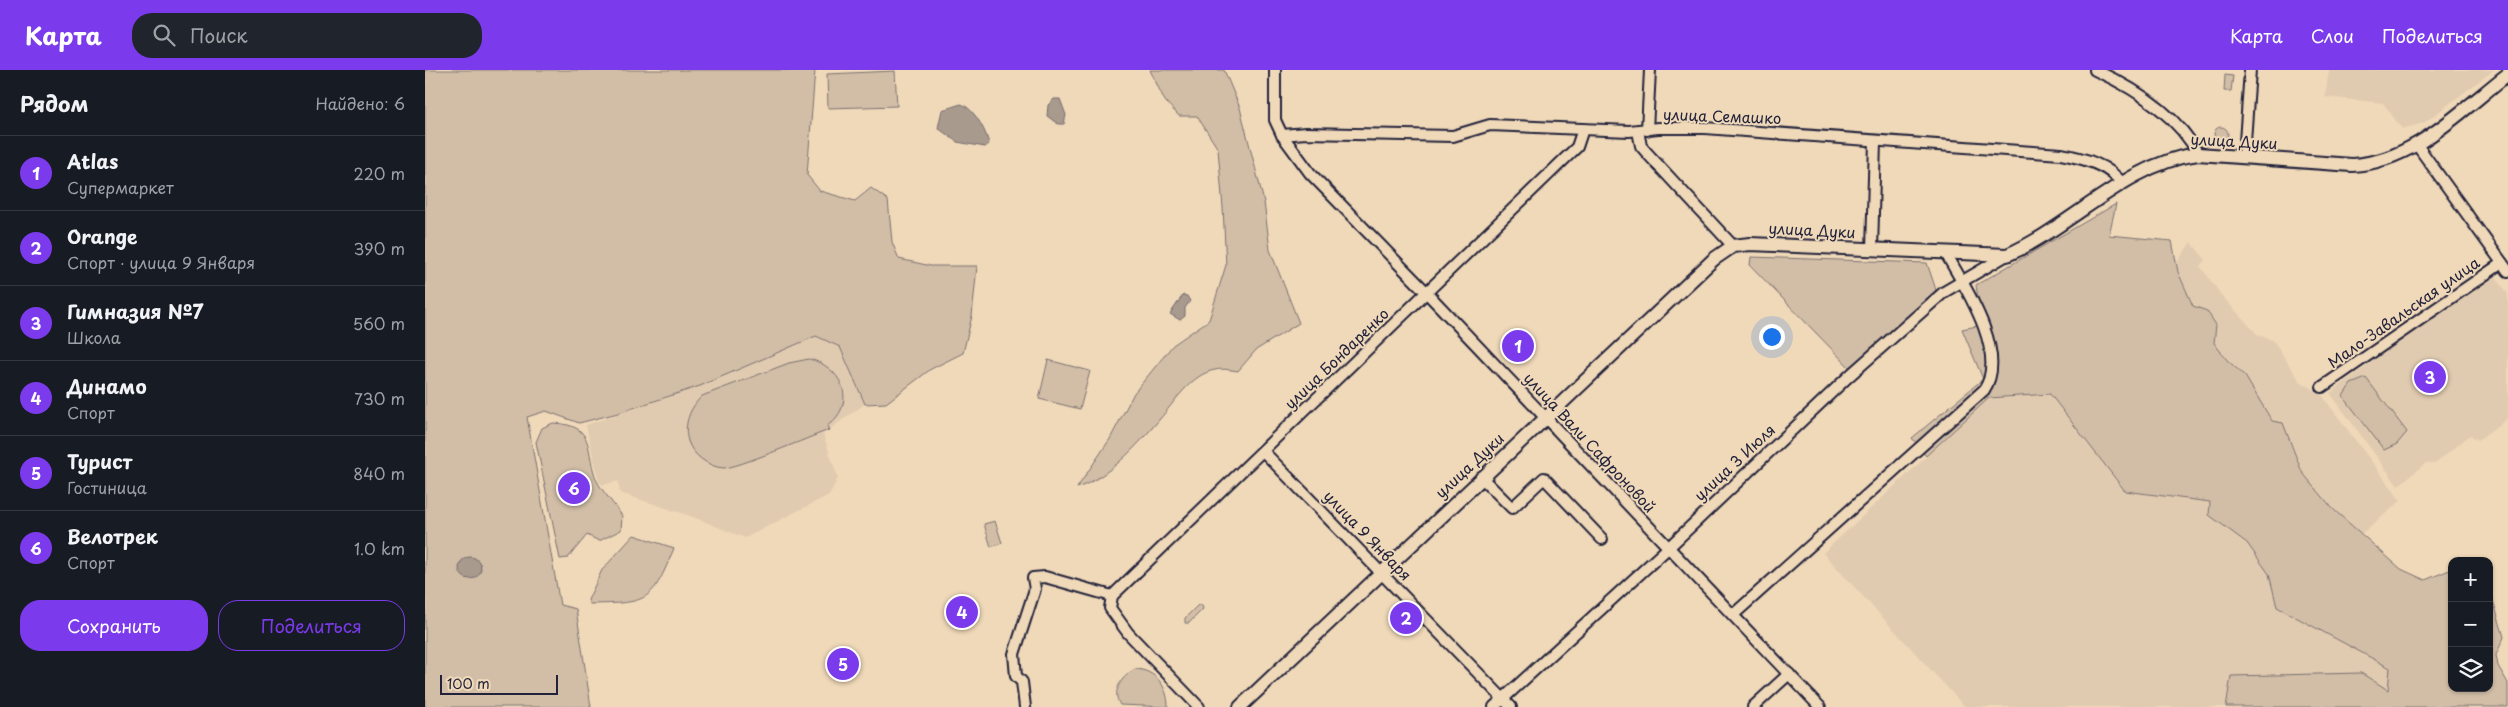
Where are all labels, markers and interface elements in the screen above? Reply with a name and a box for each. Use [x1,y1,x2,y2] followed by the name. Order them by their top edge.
[132,13,482,58] search box
[25,17,102,53] text: Карта
[150,21,178,49] icon: search
[190,21,248,49] text: Поиск
[2230,22,2283,49] text: Карта
[2311,22,2354,49] text: Слои
[2382,22,2483,49] text: Поделиться
[20,87,88,119] text: Рядом
[315,91,405,115] text: Найдено: 6
[1662,102,1782,129] street label: улица Семашко
[2190,127,2278,154] street label: улица Дуки
[67,147,118,175] text: Atlas
[32,161,40,185] text: 1
[354,161,405,185] text: 220 m
[67,175,174,199] text: Супермаркет
[1768,216,1856,243] street label: улица Дуки
[67,222,137,250] text: Orange
[30,236,42,260] text: 2
[354,236,405,260] text: 390 m
[67,250,255,274] text: Спорт · улица 9 Января
[2323,250,2484,373] street label: Мало-Завальская улица
[67,297,203,325] text: Гимназия №7
[1279,302,1393,414] street label: улица Бондаренко
[31,311,41,335] text: 3
[353,311,405,335] text: 560 m
[1759,324,1785,350] your location
[67,325,121,349] text: Школа
[1502,327,1534,365] pin: 1
[2414,358,2446,396] pin: 3
[1519,367,1661,517] street label: улица Вали Сафроновой
[67,372,147,400] text: Динамо
[31,386,41,410] text: 4
[354,386,405,410] text: 730 m
[67,400,115,424] text: Спорт
[1688,418,1780,506] street label: улица 3 Июля
[1429,427,1509,503] street label: улица Дуки
[67,447,132,475] text: Турист
[31,461,41,485] text: 5
[353,461,405,485] text: 840 m
[558,469,590,507] pin: 6
[67,475,147,499] text: Гостиница
[1319,485,1417,585] street label: улица 9 Января
[67,522,158,550] text: Велотрек
[30,536,42,560] text: 6
[354,536,405,560] text: 1.0 km
[67,550,115,574] text: Спорт
[2448,557,2493,692] map controls
[2448,557,2493,602] button: +
[946,593,978,631] pin: 4
[1390,599,1422,637] pin: 2
[20,600,208,651] button: Сохранить
[218,600,405,651] button: Поделиться
[2448,602,2493,647] button: −
[827,645,859,683] pin: 5
[2448,647,2493,692] button: layers
[440,672,557,695] scale bar
[447,673,490,694] text: 100 m

